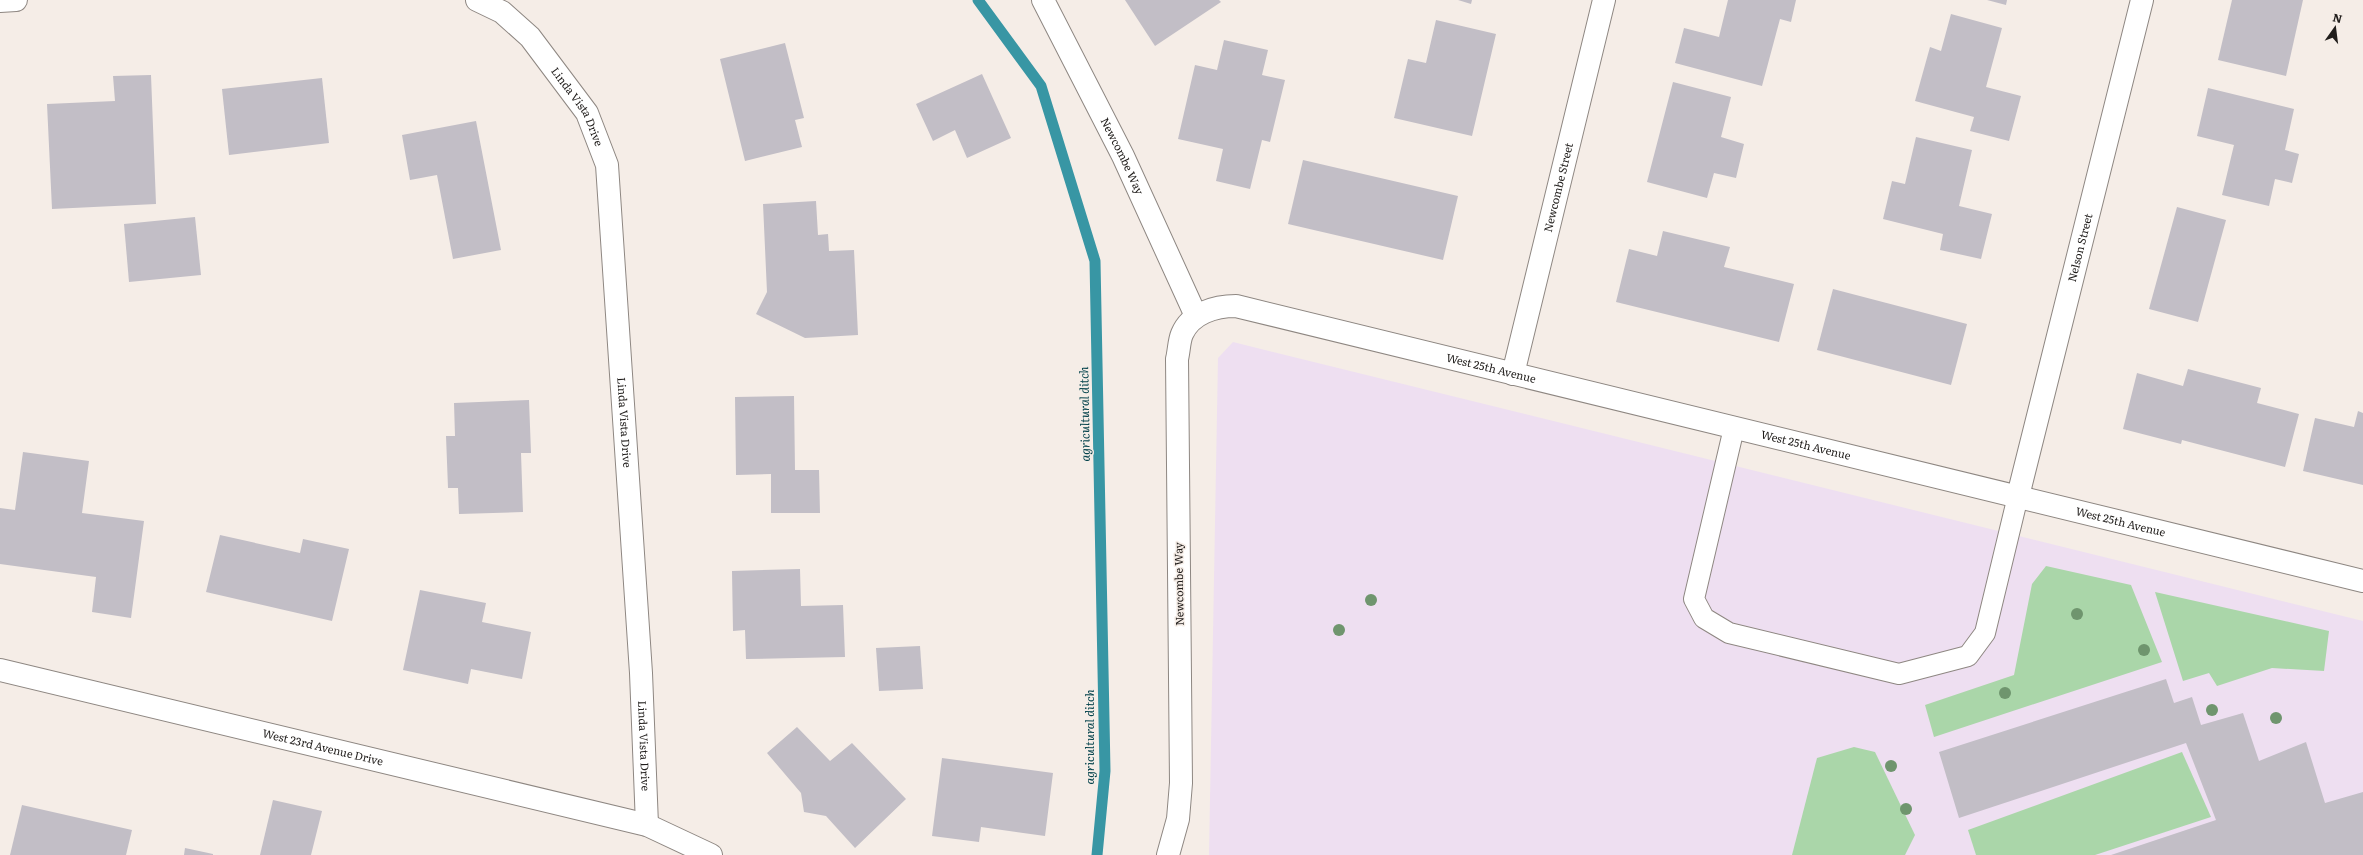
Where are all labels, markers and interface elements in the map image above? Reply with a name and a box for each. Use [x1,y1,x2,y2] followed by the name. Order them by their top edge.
[2315,8,2355,48] north arrow
[2331,8,2344,26] text: N
[548,63,608,149] street label: Linda Vista Drive
[1098,114,1149,197] street label: Newcombe Way
[1539,140,1576,234] street label: Newcombe Street
[2063,211,2096,283] street label: Nelson Street
[1445,349,1538,386] street label: West 25th Avenue
[1074,366,1094,462] water label: agricultural ditch
[614,377,636,468] street label: Linda Vista Drive
[1760,425,1853,463] street label: West 25th Avenue
[2074,502,2168,540] street label: West 25th Avenue
[1169,541,1187,626] street label: Newcombe Way
[1080,689,1098,785] water label: agricultural ditch
[635,700,655,792] street label: Linda Vista Drive
[261,724,385,769] street label: West 23rd Avenue Drive

